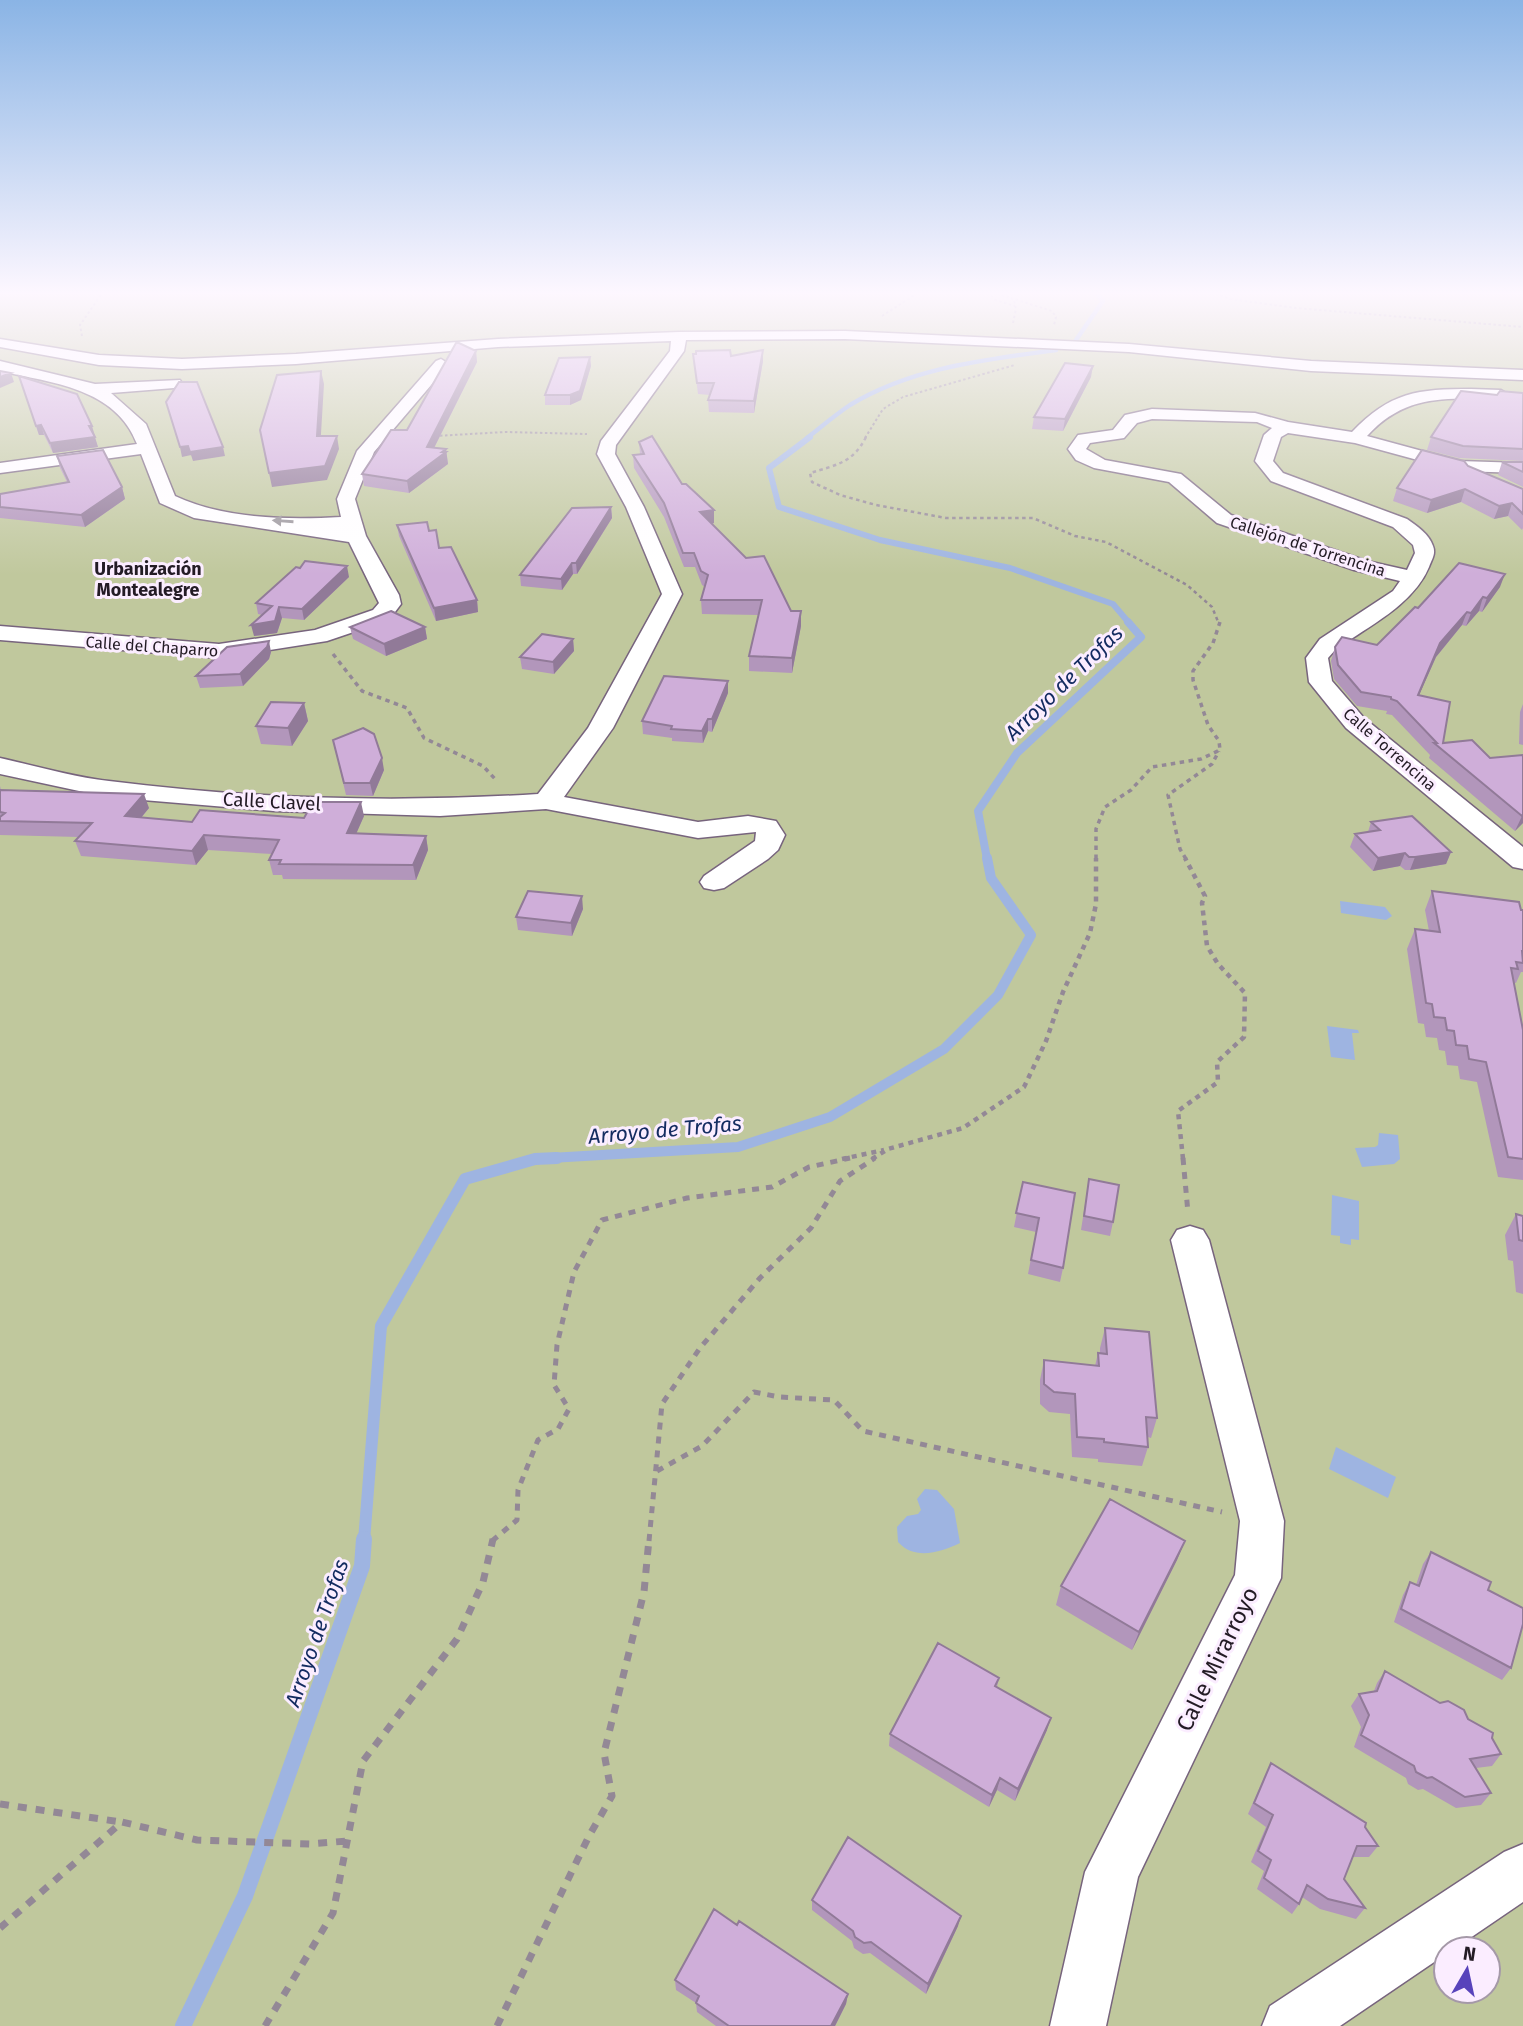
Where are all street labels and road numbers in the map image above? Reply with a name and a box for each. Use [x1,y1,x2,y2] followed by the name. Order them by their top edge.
[1228,512,1388,581] street label: Callejón de Torrencina
[85,632,219,661] street label: Calle del Chaparro
[1339,704,1440,795] street label: Calle Torrencina
[222,787,322,816] street label: Calle Clavel
[1170,1582,1264,1736] street label: Calle Mirarroyo

